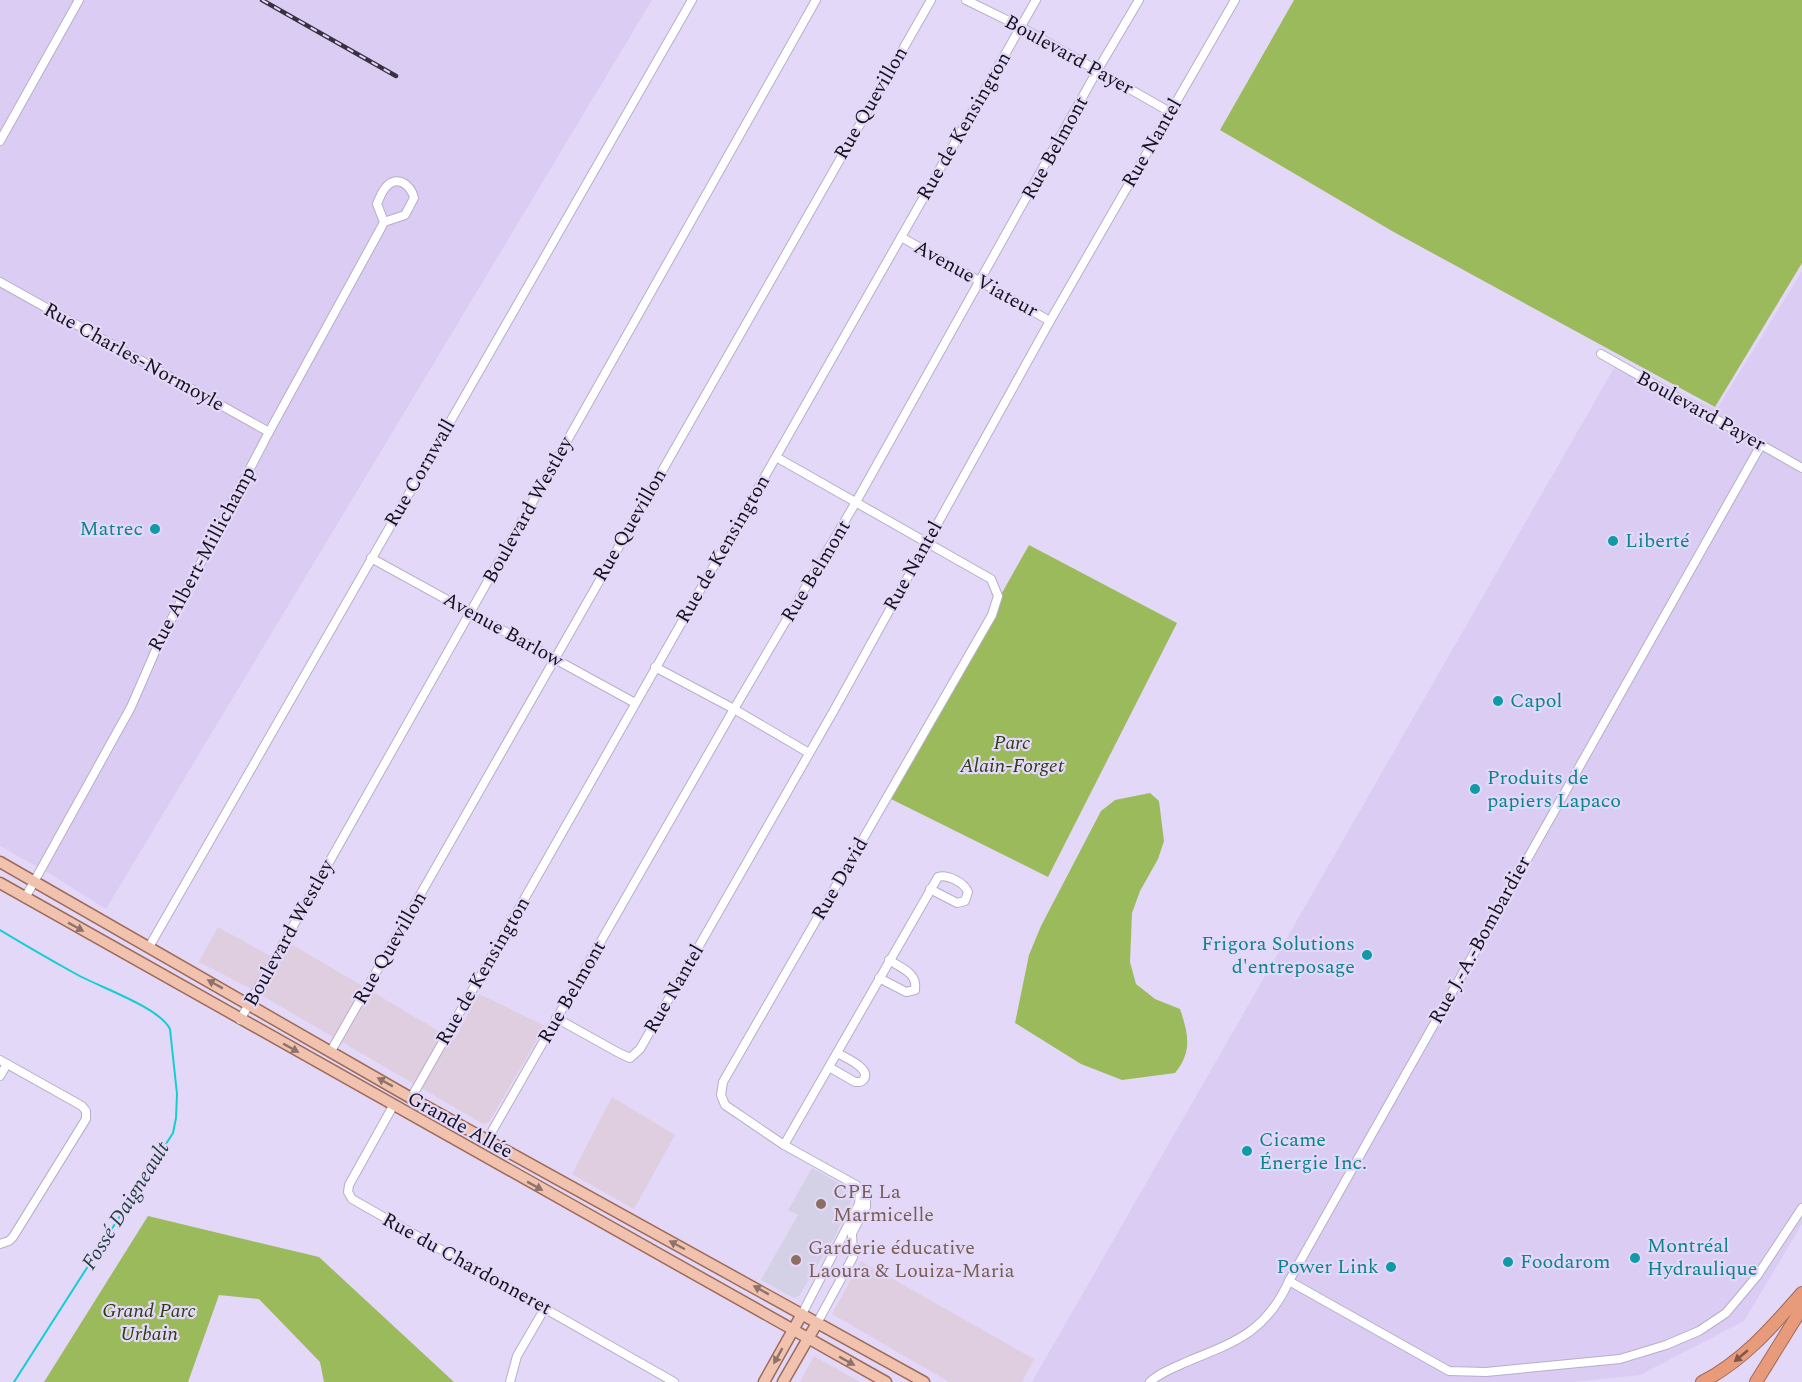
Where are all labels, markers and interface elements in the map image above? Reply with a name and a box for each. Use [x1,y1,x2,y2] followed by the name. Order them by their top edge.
[999,7,1139,103] street label: Boulevard Payer
[826,41,916,165] street label: Rue Quevillon
[909,46,1019,206] street label: Rue de Kensington
[1014,91,1096,205] street label: Rue Belmont
[1114,93,1190,193] street label: Rue Nantel
[908,232,1044,326] street label: Avenue Viateur
[38,295,230,419] street label: Rue Charles-Normoyle
[1631,363,1771,459] street label: Boulevard Payer
[377,413,463,533] street label: Rue Cornwall
[475,430,582,589] street label: Boulevard Westley
[140,461,264,657] street label: Rue Albert-Millichamp
[585,463,675,587] street label: Rue Quevillon
[668,469,778,629] street label: Rue de Kensington
[80,514,143,544] place label: Matrec
[774,514,858,628] street label: Rue Belmont
[876,515,950,617] street label: Rue Nantel
[148,522,162,536] marker: Matrec
[1625,526,1690,556] place label: Liberté
[1606,534,1620,548] marker: Liberté
[437,584,570,676] street label: Avenue Barlow
[1510,686,1562,716] place label: Capol
[1491,694,1505,708] marker: Capol
[959,728,1065,781] park label: Parc Alain-Forget
[1487,763,1621,816] place label: Produits de papiers Lapaco
[1468,782,1482,796] marker: Produits de papiers Lapaco
[804,832,876,926] street label: Rue David
[1421,850,1539,1030] street label: Rue J.-A.-Bombardier
[236,853,343,1012] street label: Boulevard Westley
[345,886,435,1010] street label: Rue Quevillon
[428,891,538,1051] street label: Rue de Kensington
[67,921,84,931] one-way arrow
[1201,929,1355,982] place label: Frigora Solutions d'entreposage
[530,935,614,1049] street label: Rue Belmont
[636,939,712,1039] street label: Rue Nantel
[1360,948,1374,962] marker: Frigora Solutions d'entreposage
[206,979,223,989] one-way arrow
[283,1043,300,1053] one-way arrow
[376,1077,393,1087] one-way arrow
[402,1084,518,1166] street label: Grande Allée
[1259,1125,1367,1178] place label: Cicame Énergie Inc.
[74,1135,178,1276] water label: Fossé Daigneault
[1240,1144,1254,1158] marker: Cicame Énergie Inc.
[833,1177,934,1230] place label: CPE La Marmicelle
[527,1181,544,1191] one-way arrow
[814,1197,828,1211] marker: CPE La Marmicelle
[377,1205,557,1323] street label: Rue du Chardonneret
[1647,1231,1757,1284] place label: Montréal Hydraulique
[808,1233,1015,1286] place label: Garderie éducative Laoura & Louiza-Maria
[668,1240,685,1250] one-way arrow
[1520,1247,1610,1277] place label: Foodarom
[1628,1251,1642,1265] marker: Montréal Hydraulique
[1276,1252,1379,1282] place label: Power Link
[789,1253,803,1267] marker: Garderie éducative Laoura & Louiza-Maria
[1501,1255,1515,1269] marker: Foodarom
[1384,1260,1398,1274] marker: Power Link
[753,1286,770,1296] one-way arrow
[102,1296,196,1349] park label: Grand Parc Urbain
[773,1348,783,1365] one-way arrow
[1734,1349,1749,1362] one-way arrow
[839,1356,856,1366] one-way arrow

